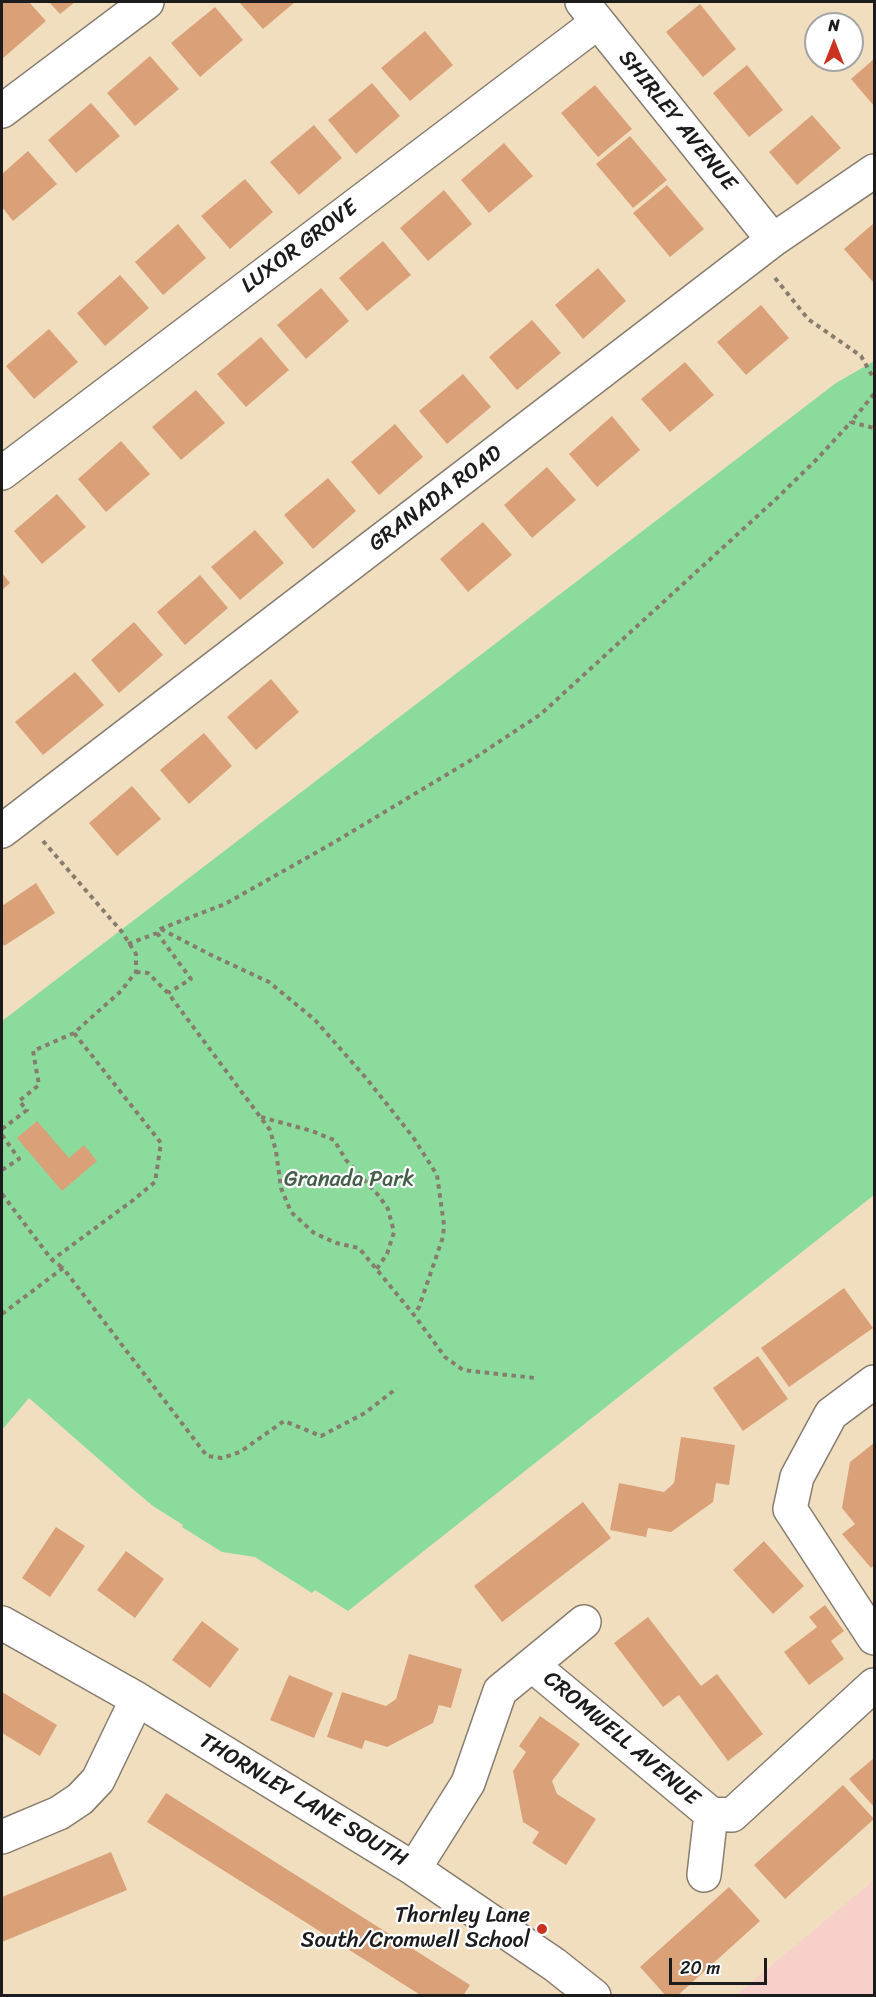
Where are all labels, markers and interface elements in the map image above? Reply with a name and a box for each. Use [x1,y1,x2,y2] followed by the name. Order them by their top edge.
[828,11,840,40] text: N
[804,12,864,72] north arrow
[612,46,742,196] street label: SHIRLEY AVENUE
[237,195,363,299] street label: LUXOR GROVE
[364,440,508,558] street label: GRANADA ROAD
[284,1167,414,1193] park label: Granada Park
[538,1666,704,1812] street label: CROMWELL AVENUE
[194,1728,412,1874] street label: THORNLEY LANE SOUTH
[301,1903,530,1954] place label: Thornley Lane South/Cromwell School
[535,1922,549,1936] marker: Thornley Lane South/Cromwell School
[672,1946,770,1984] scale bar
[680,1952,720,1984] text: 20 m

